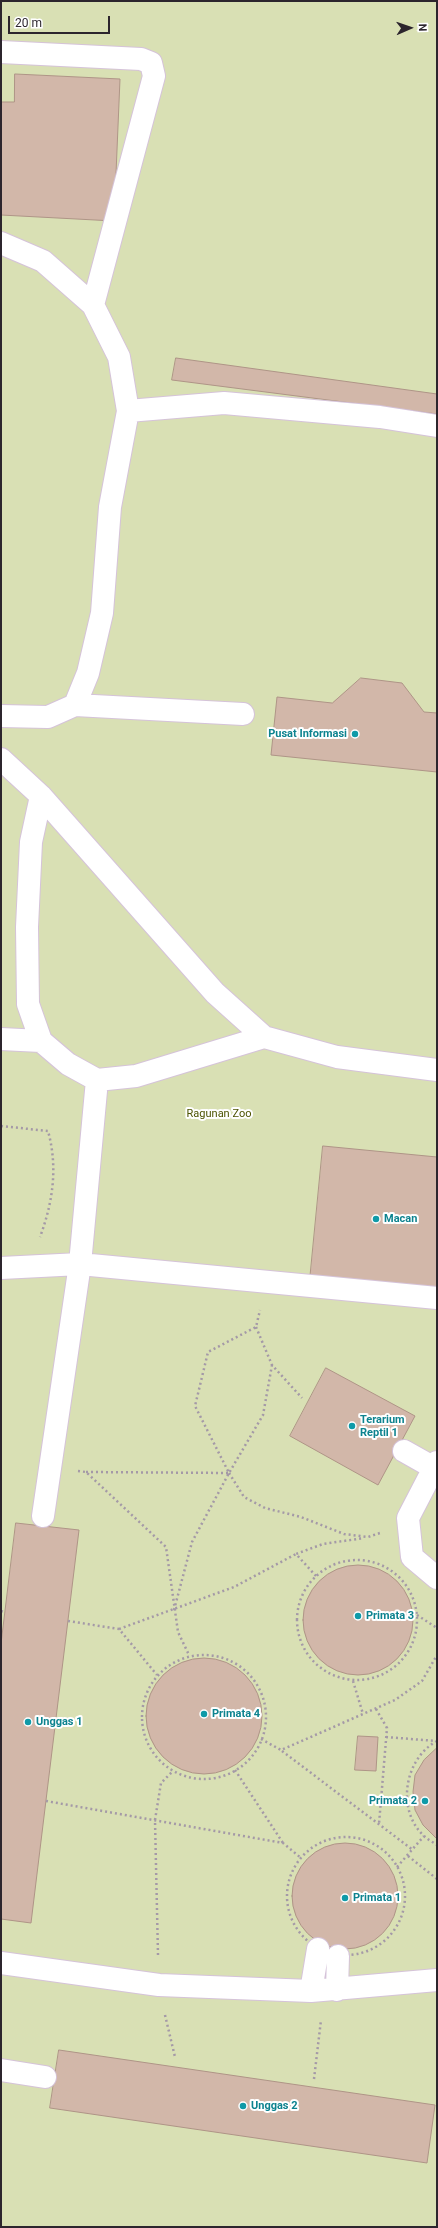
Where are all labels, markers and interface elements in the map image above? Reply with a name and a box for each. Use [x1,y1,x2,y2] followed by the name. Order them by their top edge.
[10,8,112,34] scale bar
[390,8,430,48] north arrow
[15,16,42,30] text: 20 m
[416,23,429,32] text: N
[268,727,347,741] place label: Pusat Informasi
[350,729,360,739] marker: Pusat Informasi
[187,1107,251,1121] park label: Ragunan Zoo
[384,1212,417,1226] place label: Macan
[371,1214,381,1224] marker: Macan
[360,1413,405,1439] place label: Terarium Reptil 1
[347,1421,357,1431] marker: Terarium Reptil 1
[366,1609,414,1623] place label: Primata 3
[353,1611,363,1621] marker: Primata 3
[212,1707,260,1721] place label: Primata 4
[199,1709,209,1719] marker: Primata 4
[36,1715,83,1729] place label: Unggas 1
[23,1717,33,1727] marker: Unggas 1
[369,1794,417,1808] place label: Primata 2
[420,1796,430,1806] marker: Primata 2
[353,1891,401,1905] place label: Primata 1
[340,1893,350,1903] marker: Primata 1
[251,2099,298,2113] place label: Unggas 2
[238,2101,248,2111] marker: Unggas 2

